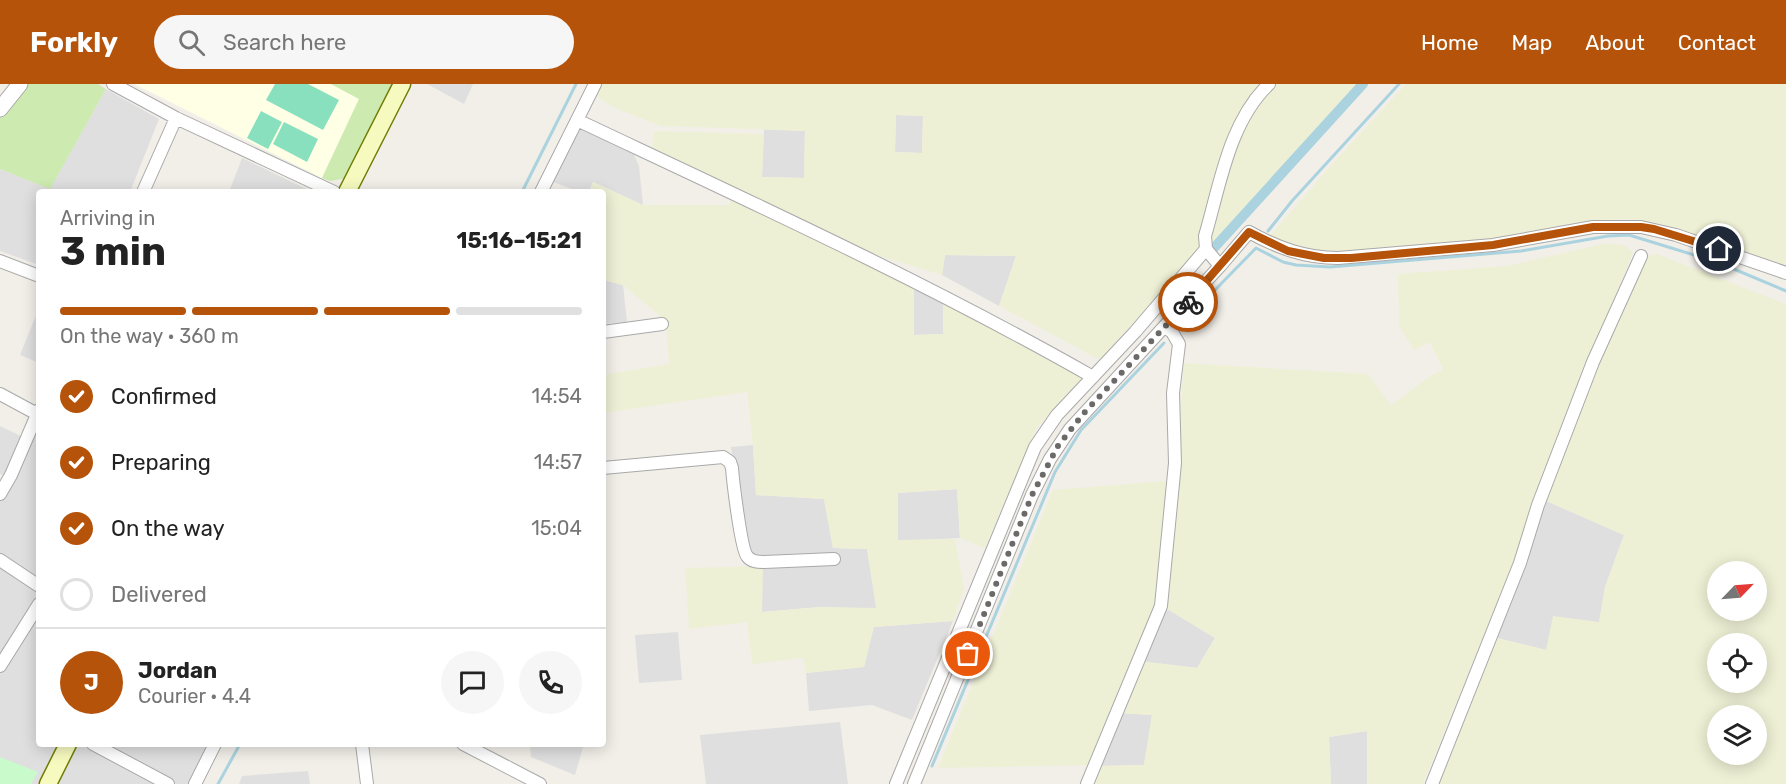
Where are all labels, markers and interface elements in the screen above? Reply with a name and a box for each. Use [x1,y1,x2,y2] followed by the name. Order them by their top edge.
[154,15,574,69] search box
[30,26,118,59] text: Forkly
[175,26,208,59] icon: search
[223,29,346,56] text: Search here
[1421,30,1478,55] text: Home
[1511,30,1552,55] text: Map
[1585,30,1645,55] text: About
[1678,30,1756,55] text: Contact
[60,206,155,230] text: Arriving in
[1693,223,1744,274] pin
[456,227,582,254] text: 15:16–15:21
[60,229,166,275] text: 3 min
[1702,232,1735,265] icon: home
[1158,272,1218,332] courier
[1172,286,1205,319] icon: bike
[60,324,239,348] text: On the way · 360 m
[60,380,93,413] icon: check
[111,383,217,410] text: Confirmed
[532,384,582,408] text: 14:54
[60,446,93,479] icon: check
[111,449,211,476] text: Preparing
[534,450,582,474] text: 14:57
[60,512,93,545] icon: check
[111,515,225,542] text: On the way
[531,516,582,540] text: 15:04
[1707,561,1767,621] north arrow
[1707,561,1767,765] map controls
[111,581,207,608] text: Delivered
[942,628,993,679] pin
[1707,633,1767,693] button: locate
[951,637,984,670] icon: bag
[441,651,504,714] button: chat
[519,651,582,714] button: phone
[138,657,217,684] text: Jordan
[84,669,99,696] text: J
[138,684,251,708] text: Courier · 4.4
[1707,705,1767,765] button: layers

